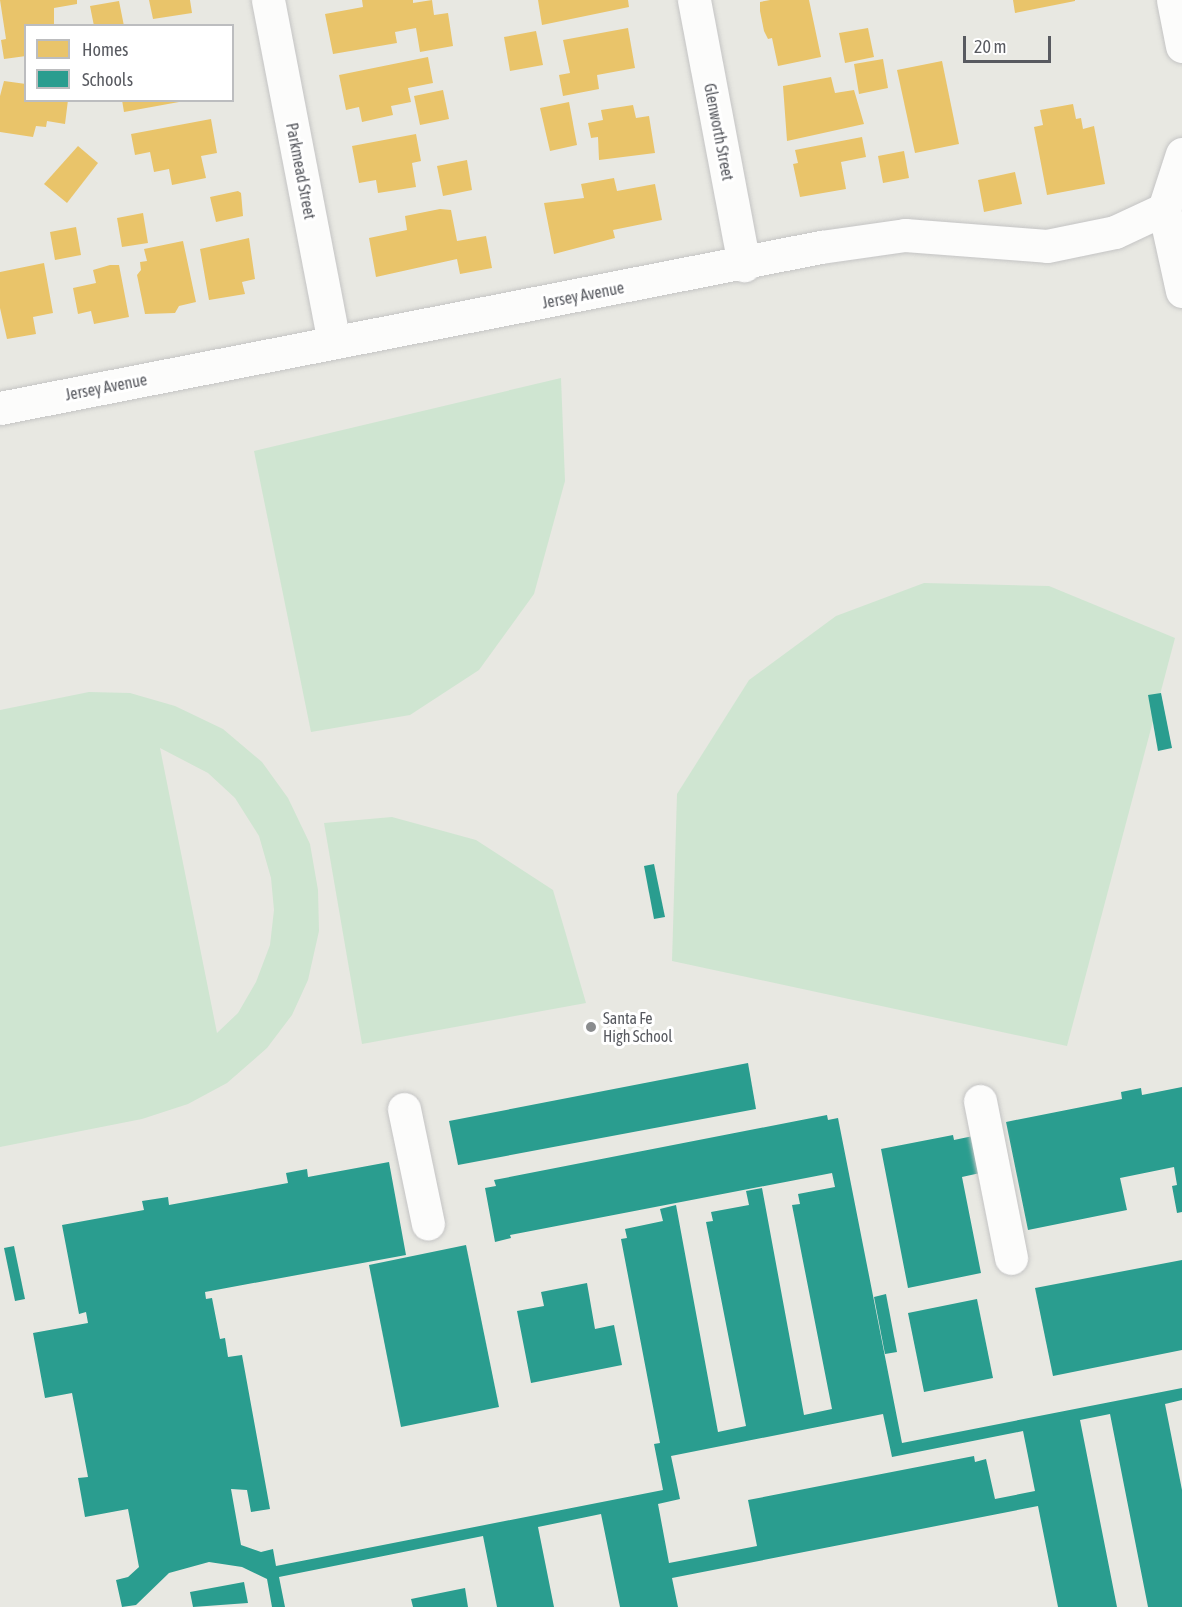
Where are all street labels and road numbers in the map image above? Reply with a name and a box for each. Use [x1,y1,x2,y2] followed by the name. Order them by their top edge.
[700,82,738,182] street label: Glenworth Street
[282,121,320,221] street label: Parkmead Street
[540,278,626,312] street label: Jersey Avenue
[63,370,149,404] street label: Jersey Avenue

